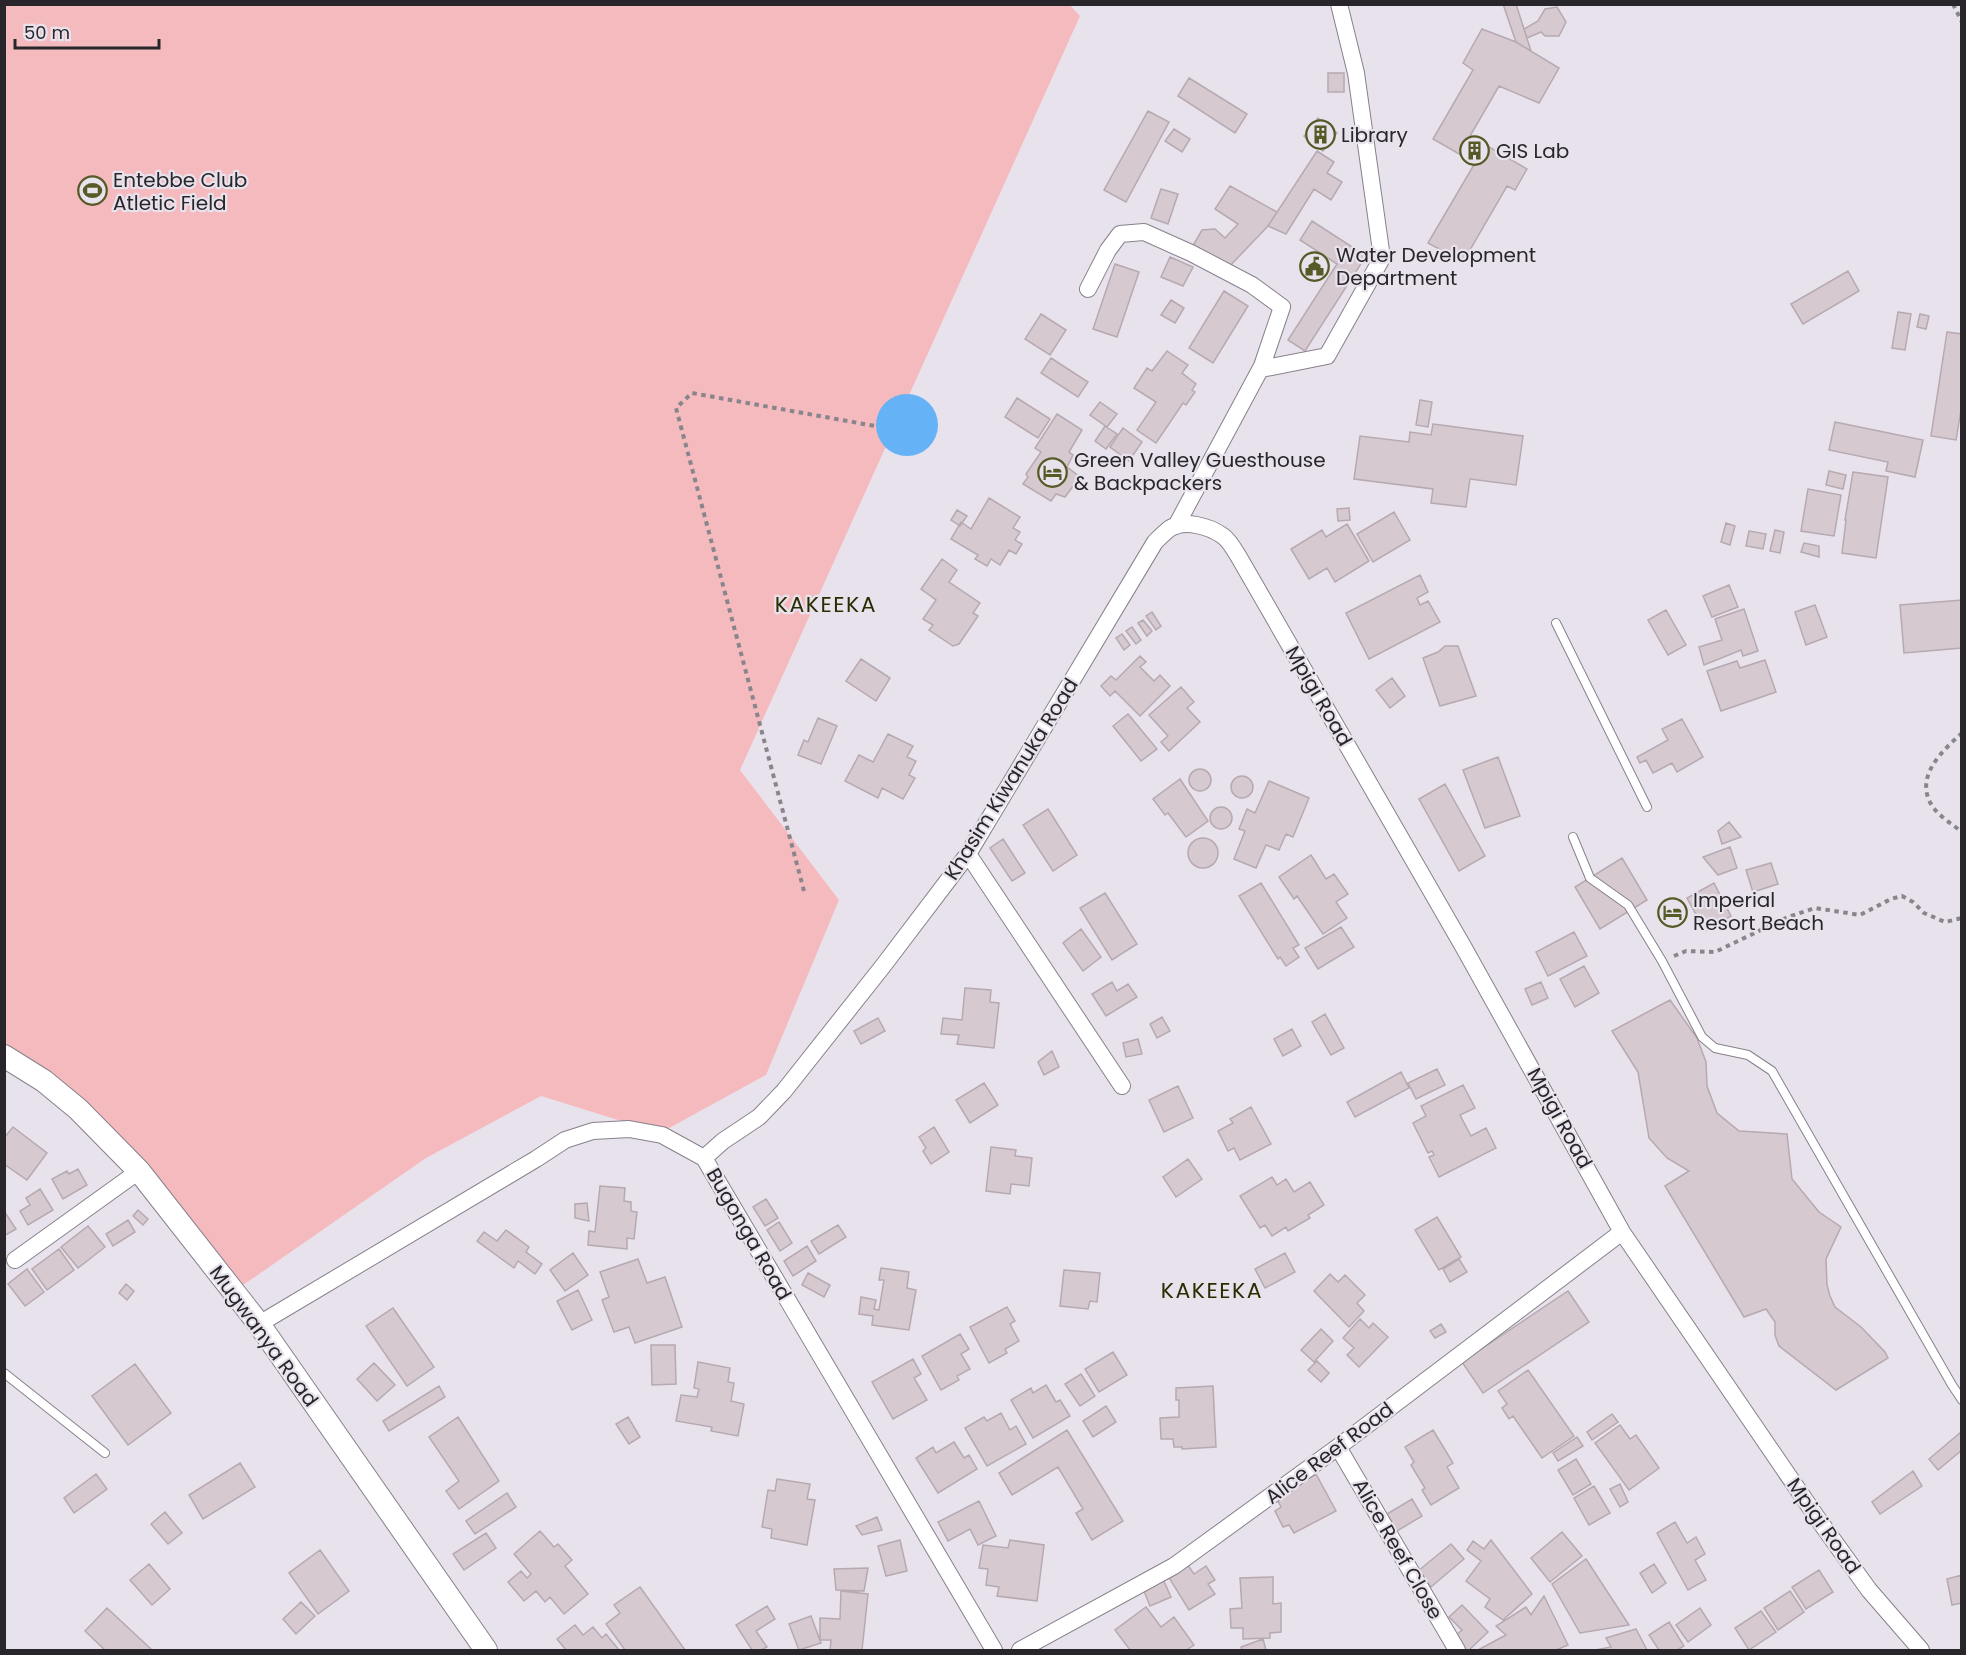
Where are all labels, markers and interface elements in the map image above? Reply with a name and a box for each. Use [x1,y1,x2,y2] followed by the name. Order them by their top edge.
[15,12,159,50] scale bar
[24,20,70,45] text: 50 m
[1304,119,1336,151] building icon: Library
[1341,121,1408,149] place label: Library
[1459,135,1491,167] building icon: GIS Lab
[1496,137,1569,165] place label: GIS Lab
[113,166,247,217] place label: Entebbe Club Atletic Field
[76,175,108,207] sports icon: Entebbe Club Atletic Field
[1336,241,1536,292] place label: Water Development Department
[1299,250,1331,282] public building icon: Water Development Department
[1074,446,1326,497] place label: Green Valley Guesthouse & Backpackers
[1037,456,1069,488] hotel icon: Green Valley Guesthouse & Backpackers
[775,589,877,620] district label: KAKEEKA
[1279,641,1359,751] street label: Mpigi Road
[937,673,1085,885] street label: Khasim Kiwanuka Road
[1693,886,1824,937] place label: Imperial Resort Beach
[1656,896,1688,928] hotel icon: Imperial Resort Beach
[1521,1062,1599,1174] street label: Mpigi Road
[700,1163,798,1305] street label: Bugonga Road
[203,1260,325,1412] street label: Mugwanya Road
[1161,1275,1263,1306] district label: KAKEEKA
[1259,1395,1399,1511] street label: Alice Reef Road
[1781,1472,1867,1580] street label: Mpigi Road
[1346,1474,1450,1624] street label: Alice Reef Close

